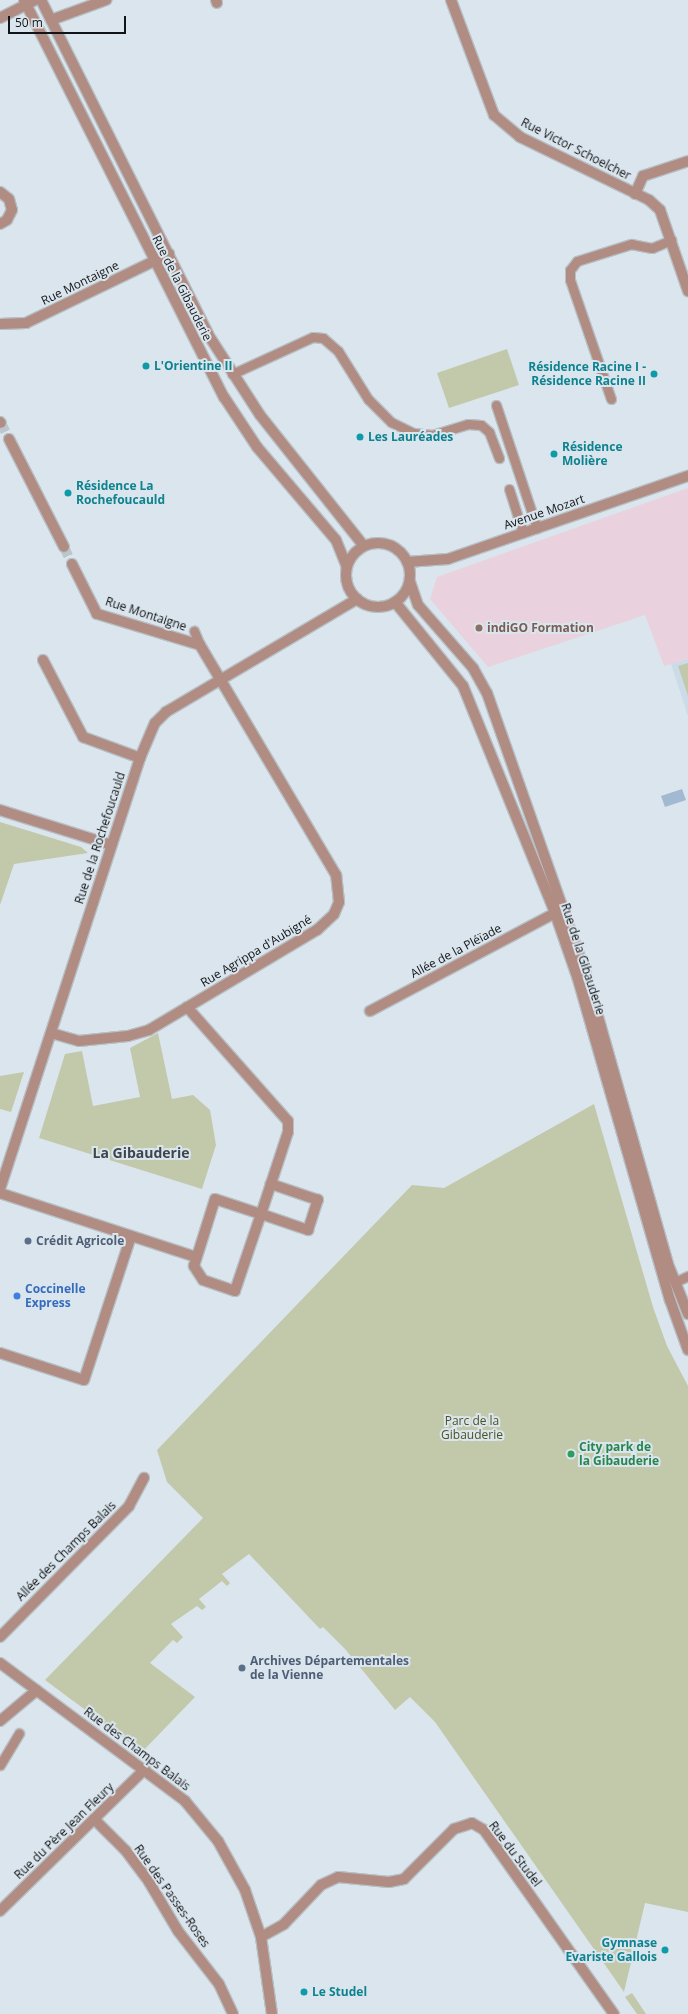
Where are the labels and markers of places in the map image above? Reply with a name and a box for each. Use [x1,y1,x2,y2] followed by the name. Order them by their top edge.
[154,359,233,373] place label: L'Orientine II
[528,360,646,388] place label: Résidence Racine I - Résidence Racine II
[141,361,151,371] marker: L'Orientine II
[649,369,659,379] marker: Résidence Racine I - Résidence Racine II
[368,430,453,444] place label: Les Lauréades
[355,432,365,442] marker: Les Lauréades
[562,440,622,468] place label: Résidence Molière
[549,449,559,459] marker: Résidence Molière
[76,479,165,507] place label: Résidence La Rochefoucauld
[63,488,73,498] marker: Résidence La Rochefoucauld
[487,621,594,635] place label: indiGO Formation
[474,623,484,633] marker: indiGO Formation
[36,1234,124,1248] place label: Crédit Agricole
[23,1236,33,1246] marker: Crédit Agricole
[25,1282,85,1310] place label: Coccinelle Express
[12,1291,22,1301] marker: Coccinelle Express
[579,1440,659,1468] place label: City park de la Gibauderie
[566,1449,576,1459] marker: City park de la Gibauderie
[250,1654,409,1682] place label: Archives Départementales de la Vienne
[237,1663,247,1673] marker: Archives Départementales de la Vienne
[565,1936,657,1964] place label: Gymnase Evariste Gallois
[660,1945,670,1955] marker: Gymnase Evariste Gallois
[312,1985,367,1999] place label: Le Studel
[299,1987,309,1997] marker: Le Studel

